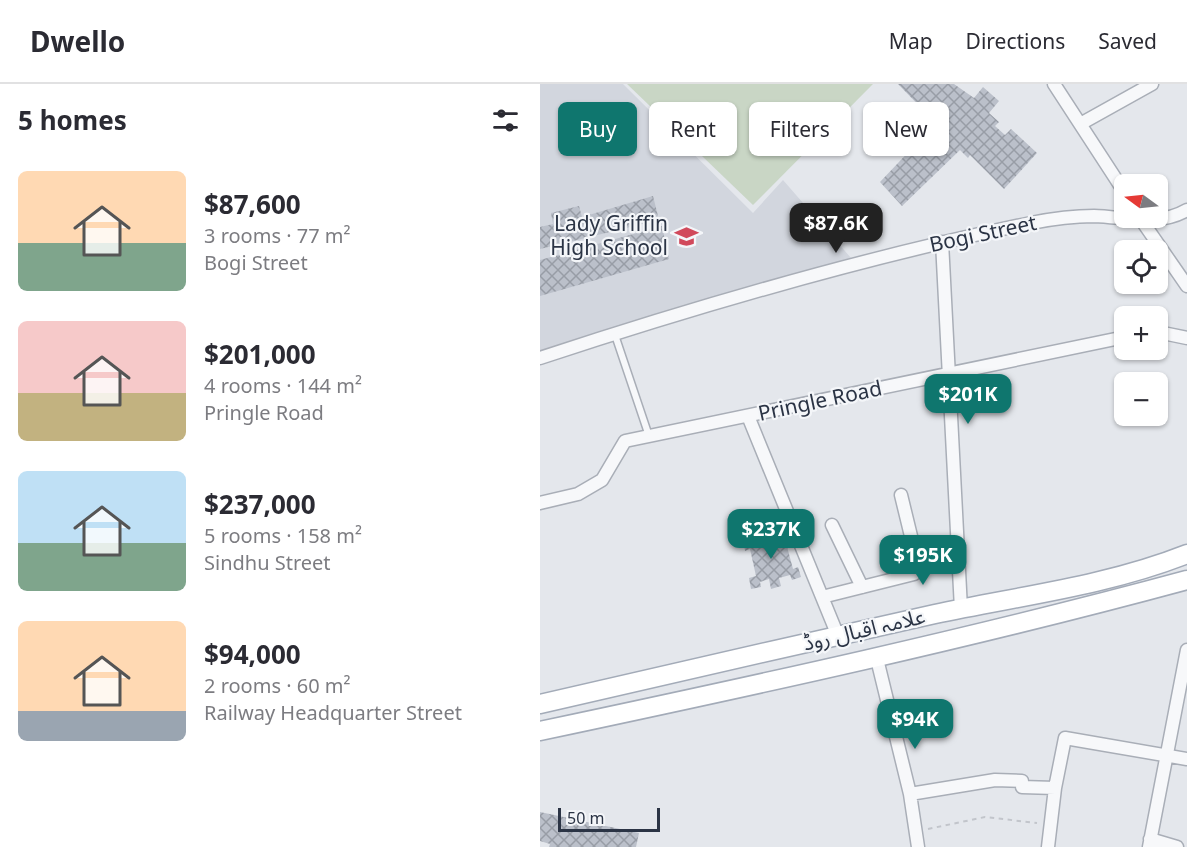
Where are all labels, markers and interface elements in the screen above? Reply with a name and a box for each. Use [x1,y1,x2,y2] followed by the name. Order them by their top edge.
[30,22,125,60] text: Dwello
[889,27,933,55] text: Map
[966,27,1065,55] text: Directions
[1098,27,1157,55] text: Saved
[18,102,127,138] text: 5 homes
[558,102,637,156] chip: Buy
[649,102,737,156] chip: Rent
[749,102,851,156] chip: Filters
[863,102,949,156] chip: New
[489,104,522,137] icon: filters
[1114,174,1168,228] north arrow
[1114,174,1168,426] map controls
[204,186,301,222] text: $87,600
[66,195,138,267] icon: home
[787,203,885,254] pin: $87.6K
[927,208,1039,258] street label: Bogi Street
[550,209,668,261] place label: Lady Griffin High School
[804,209,868,236] text: $87.6K
[204,222,351,249] text: 3 rooms · 77 m²
[673,223,699,249] school or university icon: Lady Griffin High School
[1114,240,1168,294] button: locate
[204,249,308,276] text: Bogi Street
[1114,306,1168,360] button: +
[204,336,316,372] text: $201,000
[66,345,138,417] icon: home
[204,372,362,399] text: 4 rooms · 144 m²
[1114,372,1168,426] button: −
[755,373,884,427] street label: Pringle Road
[926,374,1010,425] pin: $201K
[938,380,998,407] text: $201K
[204,399,324,426] text: Pringle Road
[204,486,316,522] text: $237,000
[66,495,138,567] icon: home
[729,509,813,560] pin: $237K
[741,515,801,542] text: $237K
[204,522,362,549] text: 5 rooms · 158 m²
[881,535,965,586] pin: $195K
[893,541,953,568] text: $195K
[204,549,331,576] text: Sindhu Street
[800,601,928,657] street label: علامہ اقبال روڈ
[204,636,301,672] text: $94,000
[66,645,138,717] icon: home
[204,672,351,699] text: 2 rooms · 60 m²
[204,699,462,726] text: Railway Headquarter Street
[879,699,951,750] pin: $94K
[891,705,939,732] text: $94K
[558,805,660,832] scale bar
[567,807,604,829] text: 50 m

